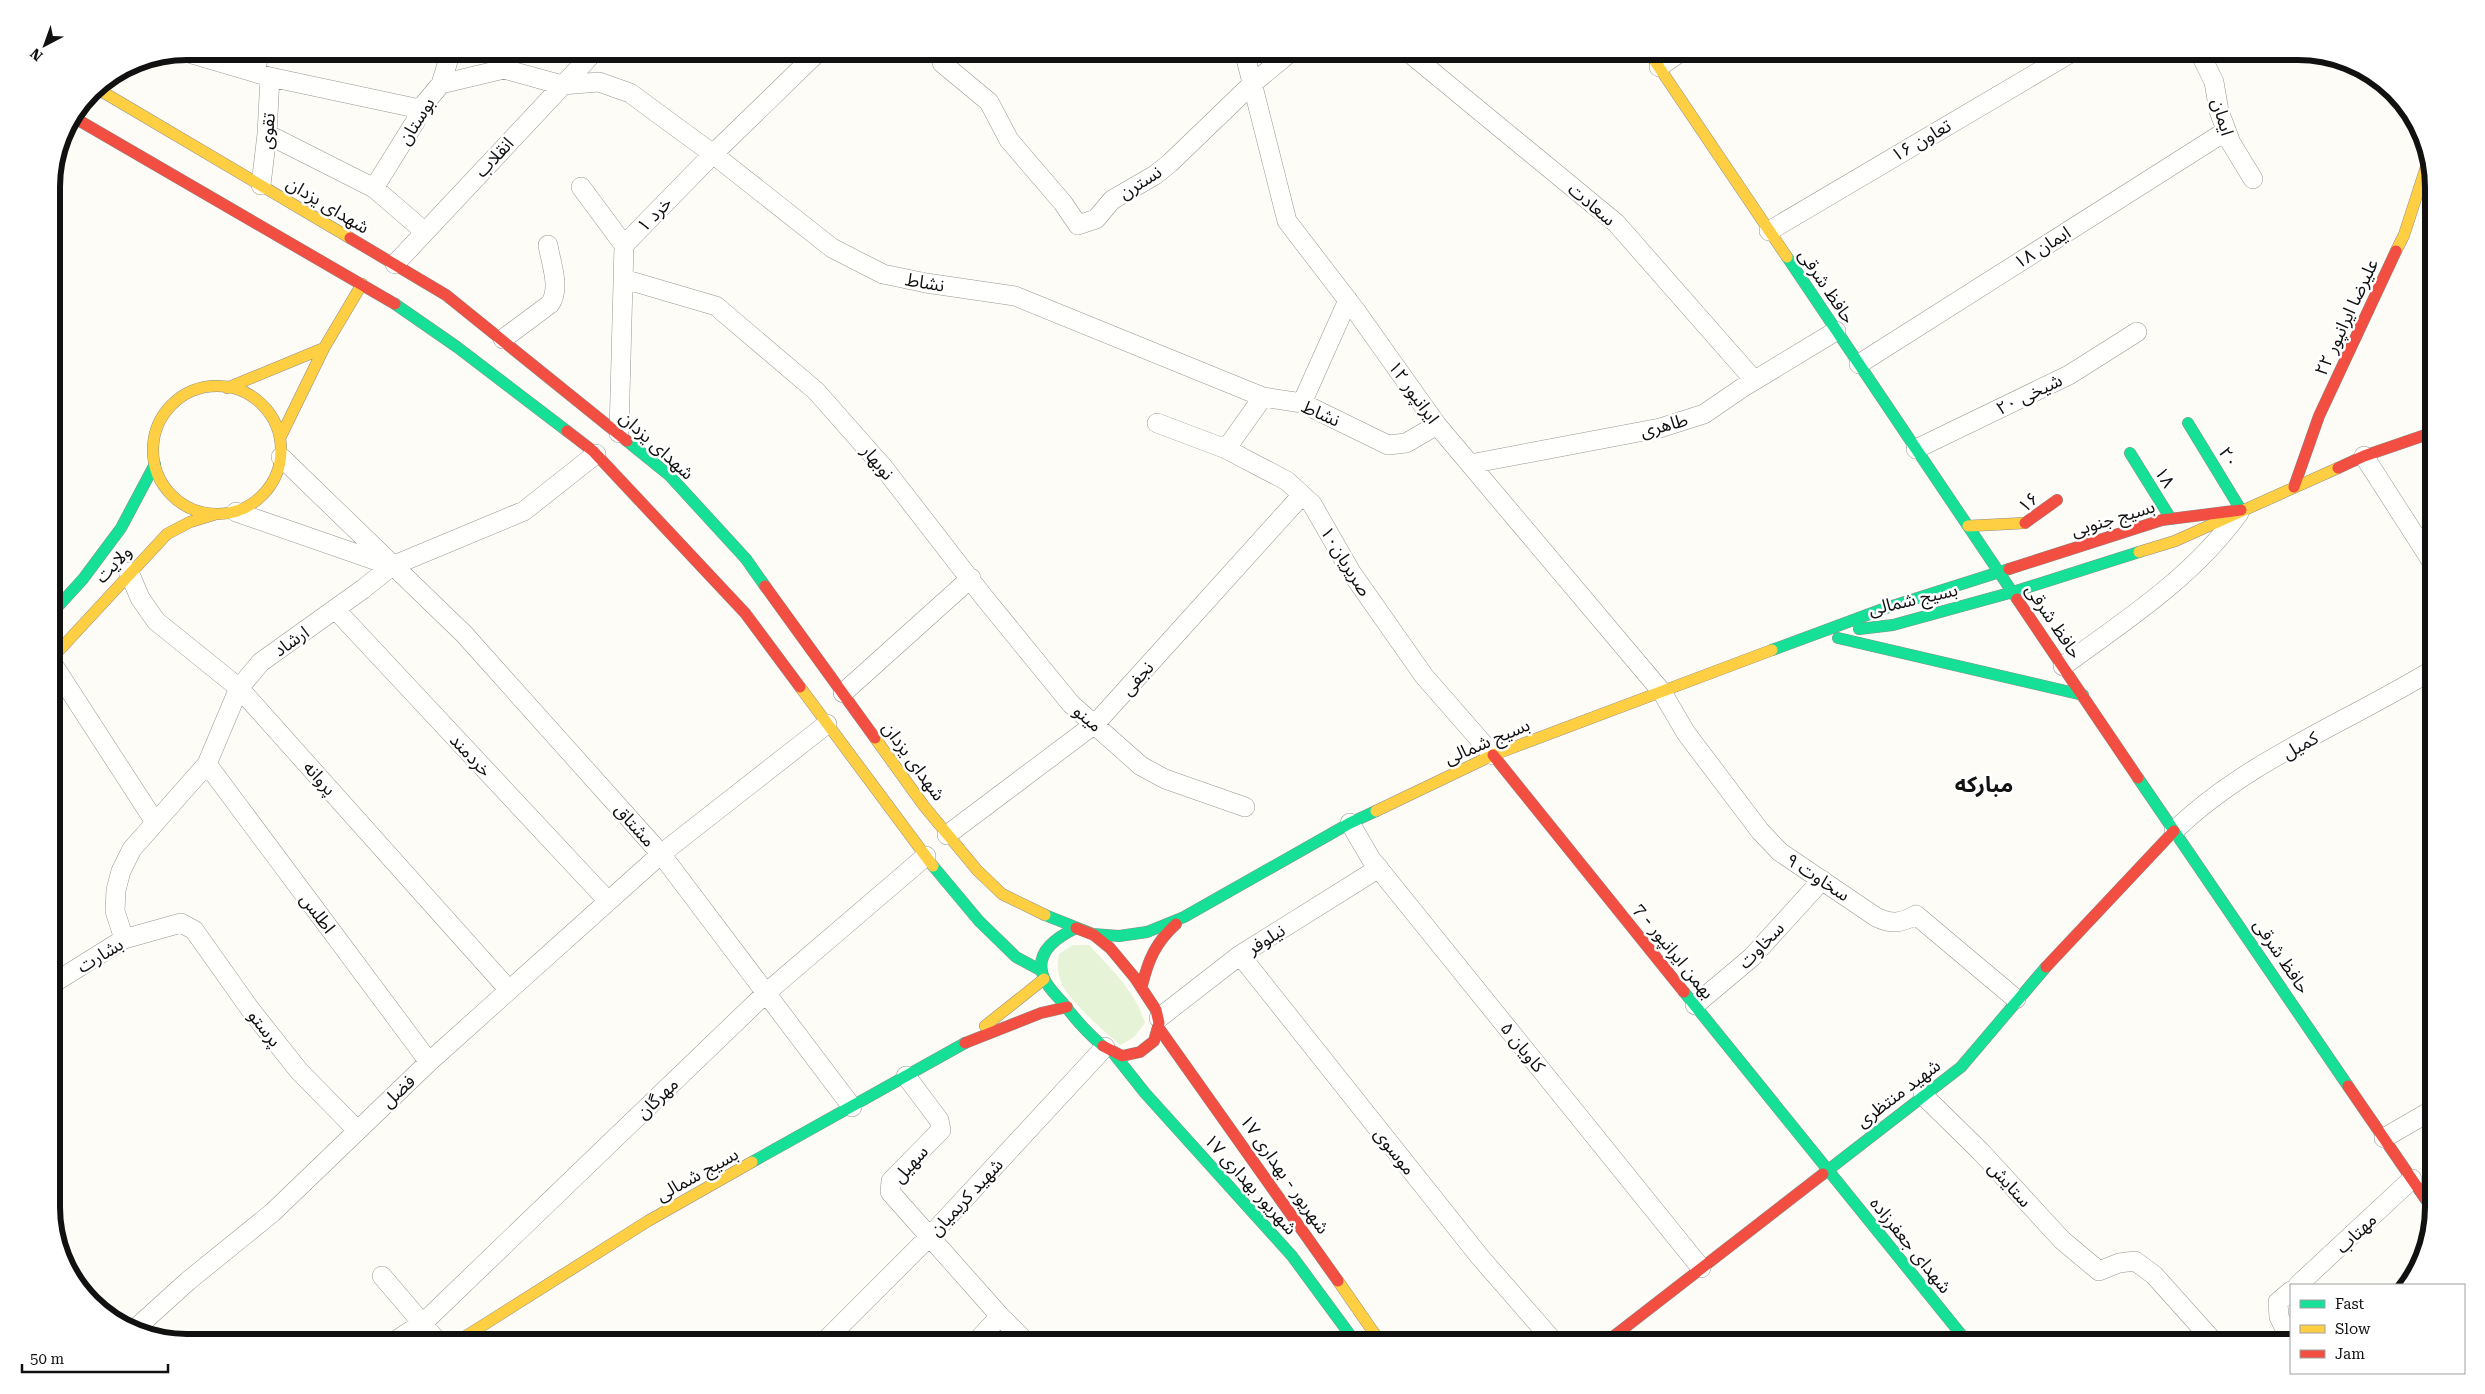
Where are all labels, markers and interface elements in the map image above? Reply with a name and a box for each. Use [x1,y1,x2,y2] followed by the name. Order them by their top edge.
[20,20,70,70] north arrow
[27,45,46,64] text: N
[393,93,439,149] street label: بوستان
[2207,96,2238,138] street label: ایمان
[255,112,280,150] street label: تقوی
[1887,115,1955,166] street label: تعاون ۱۶
[470,133,518,181] street label: انقلاب
[1115,161,1166,204] street label: نسترن
[282,172,373,239] street label: شهدای یزدان
[1564,178,1620,230] street label: سعادت
[632,192,676,237] street label: خرد ۱
[2010,221,2075,273] street label: ایمان ۱۸
[1794,245,1860,328] street label: حافظ شرقی
[2310,255,2383,379] street label: علیرضا ایرانپور ۲۲
[904,268,946,296] street label: نشاط
[1383,357,1444,428] street label: ایرانپور ۱۲
[1993,369,2066,420] street label: شیخی ۲۰
[1299,395,1343,431] street label: نشاط
[615,406,698,484] street label: شهدای یزدان
[1638,409,1690,442] street label: طاهری
[856,439,899,484] street label: نوبهار
[2215,443,2243,471] street label: ۲۰
[2151,463,2179,491] street label: ۱۸
[2013,487,2043,517] street label: ۱۶
[2069,495,2158,544] street label: بسیج جنوبی
[1315,522,1376,600] street label: صریریان۱۰
[90,541,136,587] street label: ولایت
[1866,579,1960,622] street label: بسیج شمالی
[2021,580,2087,663] street label: حافظ شرقی
[269,621,313,661] street label: ارشاد
[1116,657,1158,700] street label: نجفی
[1069,700,1107,737] street label: مینو
[1441,714,1534,771] street label: بسیج شمالی
[878,717,950,805] street label: شهدای یزدان
[2278,726,2323,764] street label: کمیل
[445,729,496,781] street label: خردمند
[298,757,341,800] street label: پروانه
[1955,772,2013,798] district label: مبارکه
[610,799,660,851] street label: مشتاق
[1782,849,1854,905] street label: سخاوت ۹
[295,889,340,938] street label: اطلس
[1628,899,1719,1004] street label: بهمن ایرانپور - 7
[2249,915,2315,998] street label: حافظ شرقی
[1734,917,1788,973] street label: سخاوت
[1242,919,1289,960] street label: نیلوفر
[73,933,127,978] street label: بشارت
[243,1005,286,1051] street label: پرستو
[1496,1018,1550,1077] street label: کاویان ۵
[1852,1055,1945,1132] street label: شهید منتظری
[377,1070,420,1112] street label: فضل
[632,1073,683,1124] street label: مهرگان
[1235,1110,1334,1238] street label: ۱۷ شهریور - بهداری
[1369,1123,1420,1179] street label: موسوی
[1200,1129,1302,1239] street label: ۱۷ شهریور بهداری
[888,1141,933,1188] street label: سهیل
[652,1143,743,1208] street label: بسیج شمالی
[925,1154,1008,1241] street label: شهید کریمیان
[1983,1157,2036,1212] street label: ستایش
[1865,1193,1956,1298] street label: شهدای جعفرزاده
[2331,1209,2381,1257] street label: مهتاب
[2290,1284,2465,1374] legend
[2335,1295,2365,1313] text: Fast
[2335,1320,2371,1338] text: Slow
[22,1342,169,1374] scale bar
[2335,1345,2365,1363] text: Jam
[30,1350,65,1368] text: 50 m

